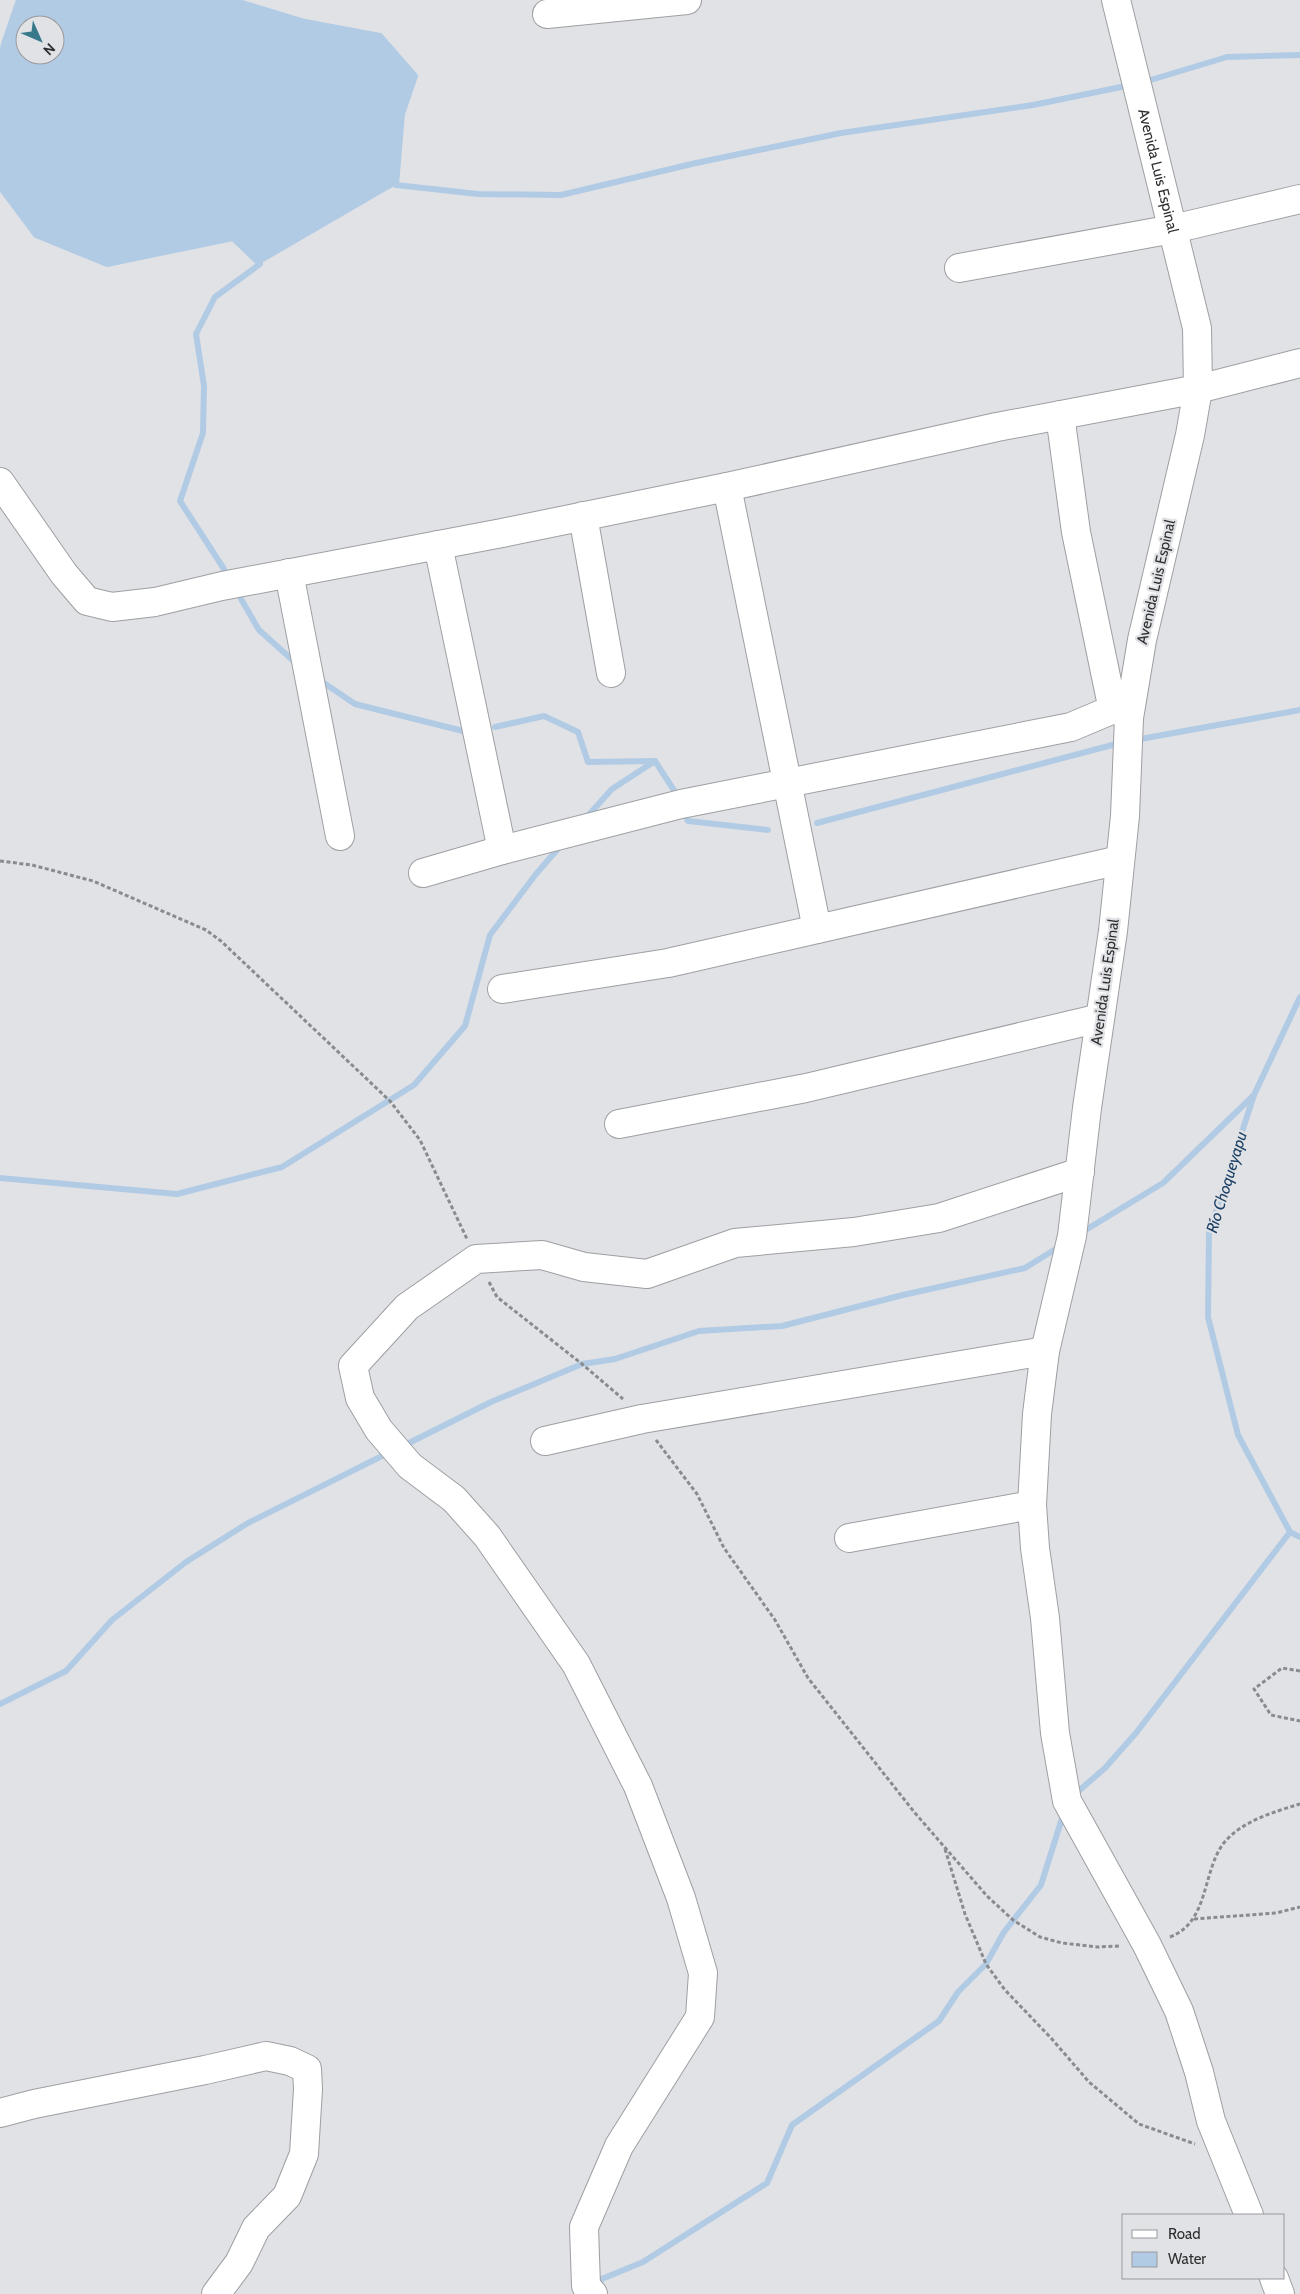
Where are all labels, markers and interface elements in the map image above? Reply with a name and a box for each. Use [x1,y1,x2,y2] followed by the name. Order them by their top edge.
[15,15,65,65] north arrow
[39,39,59,59] text: N
[1134,107,1182,235] street label: Avenida Luis Espinal
[1133,518,1179,646] street label: Avenida Luis Espinal
[1087,917,1123,1046] street label: Avenida Luis Espinal
[1202,1129,1251,1235] water label: Río Choqueyapu
[1122,2214,1285,2279] legend
[1168,2225,1201,2243] text: Road
[1168,2250,1206,2268] text: Water

